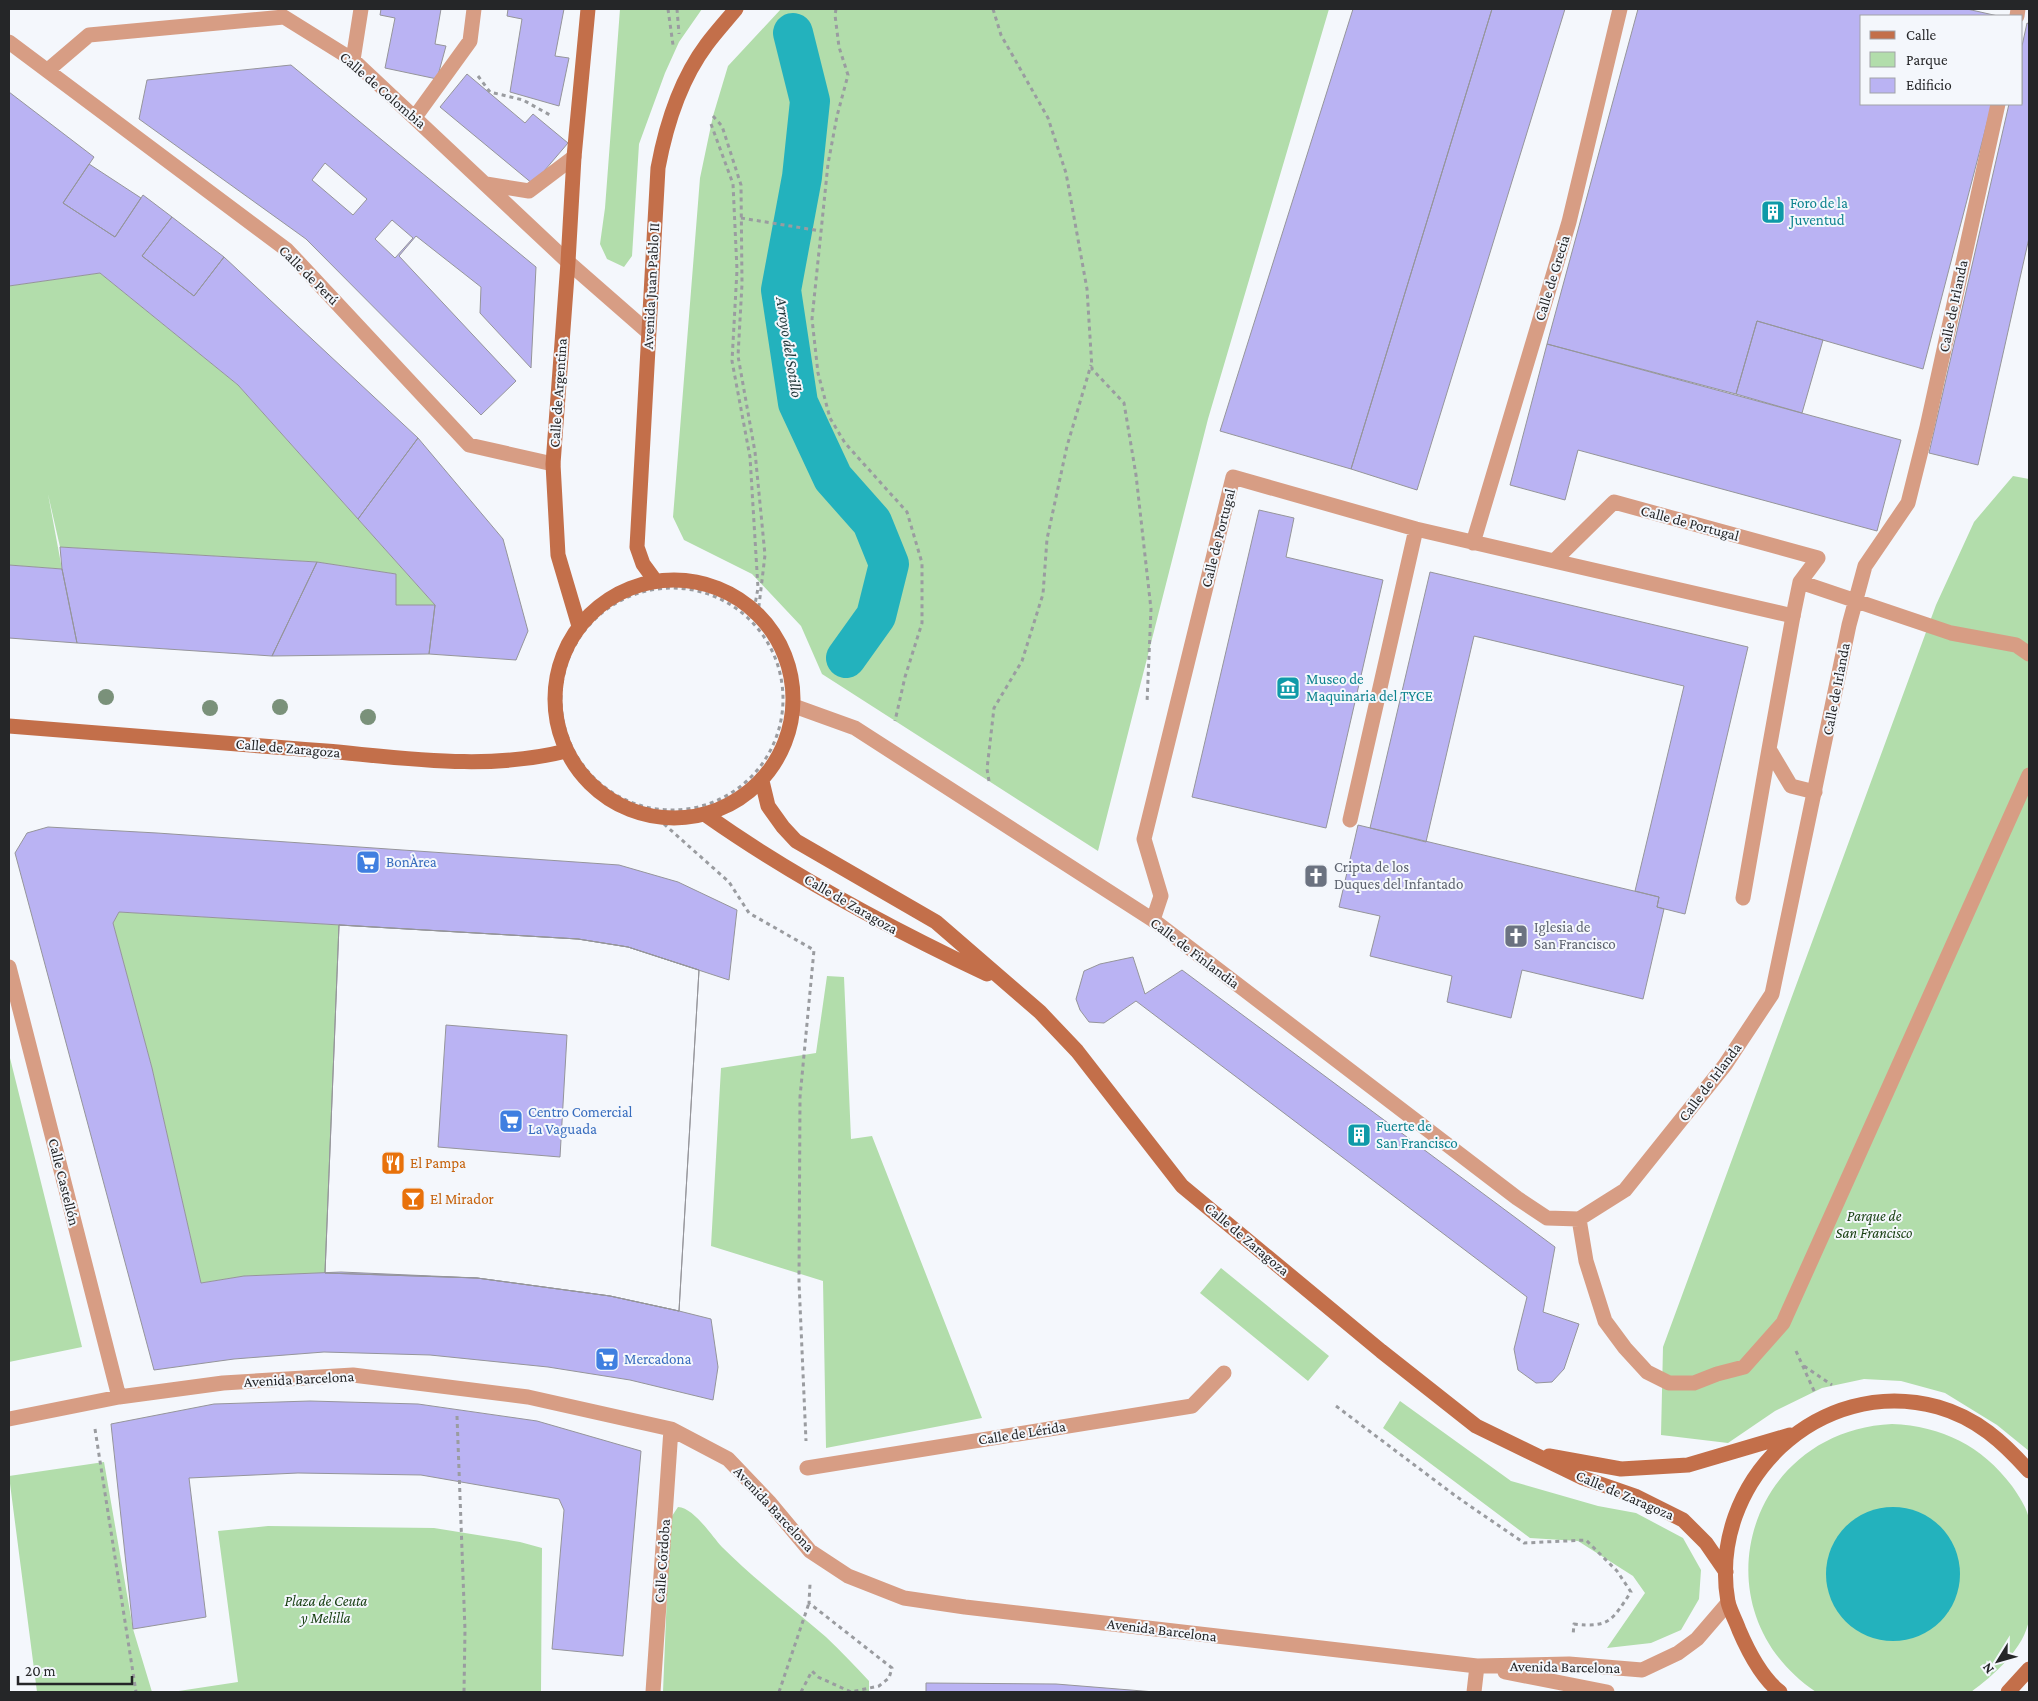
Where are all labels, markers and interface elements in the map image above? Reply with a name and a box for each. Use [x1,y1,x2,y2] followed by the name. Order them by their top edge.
[1860,15,2023,105] legend
[1906,27,1937,43] text: Calle
[337,48,429,132] street label: Calle de Colombia
[1906,52,1948,69] text: Parque
[1906,77,1952,93] text: Edificio
[1788,195,1848,229] place label: Foro de la Juventud
[1760,199,1786,225] building icon: Foro de la Juventud
[640,222,663,350] street label: Avenida Juan Pablo II
[1531,233,1573,323] street label: Calle de Grecia
[276,242,342,308] street label: Calle de Perú
[1935,258,1971,354] street label: Calle de Irlanda
[772,295,806,399] water label: Arroyo del Sotillo
[546,338,571,448] street label: Calle de Argentina
[1198,487,1239,589] street label: Calle de Portugal
[1639,502,1741,545] street label: Calle de Portugal
[1819,641,1853,737] street label: Calle de Irlanda
[1306,671,1433,705] place label: Museo de Maquinaria del TYCE
[1275,675,1301,701] museum icon: Museo de Maquinaria del TYCE
[235,735,341,762] street label: Calle de Zaragoza
[355,849,381,875] supermarket icon: BonÀrea
[386,854,437,870] place label: BonÀrea
[1334,859,1463,893] place label: Cripta de los Duques del Infantado
[1303,863,1329,889] church icon: Cripta de los Duques del Infantado
[801,871,900,938] street label: Calle de Zaragoza
[1147,914,1243,992] street label: Calle de Finlandia
[1534,919,1616,952] place label: Iglesia de San Francisco
[1503,923,1529,949] church icon: Iglesia de San Francisco
[1675,1040,1745,1124] street label: Calle de Irlanda
[528,1104,633,1138] place label: Centro Comercial La Vaguada
[498,1108,524,1134] supermarket icon: Centro Comercial La Vaguada
[1376,1118,1458,1151] place label: Fuerte de San Francisco
[1346,1122,1372,1148] building icon: Fuerte de San Francisco
[45,1137,83,1227] street label: Calle Castellón
[380,1150,406,1176] restaurant icon: El Pampa
[410,1155,466,1172] place label: El Pampa
[400,1186,426,1212] bar icon: El Mirador
[430,1191,495,1207] place label: El Mirador
[1201,1199,1292,1280] street label: Calle de Zaragoza
[1836,1208,1912,1241] park label: Parque de San Francisco
[594,1346,620,1372] supermarket icon: Mercadona
[624,1351,692,1367] place label: Mercadona
[243,1368,355,1390] street label: Avenida Barcelona
[977,1418,1067,1448] street label: Calle de Lérida
[730,1463,818,1555] street label: Avenida Barcelona
[1573,1467,1676,1524] street label: Calle de Zaragoza
[651,1518,673,1604] street label: Calle Córdoba
[285,1593,367,1627] park label: Plaza de Ceuta y Melilla
[1106,1615,1218,1645] street label: Avenida Barcelona
[1973,1636,2023,1686] north arrow
[18,1654,131,1686] scale bar
[1510,1658,1620,1676] street label: Avenida Barcelona
[1978,1660,1997,1677] text: N
[25,1663,56,1679] text: 20 m

